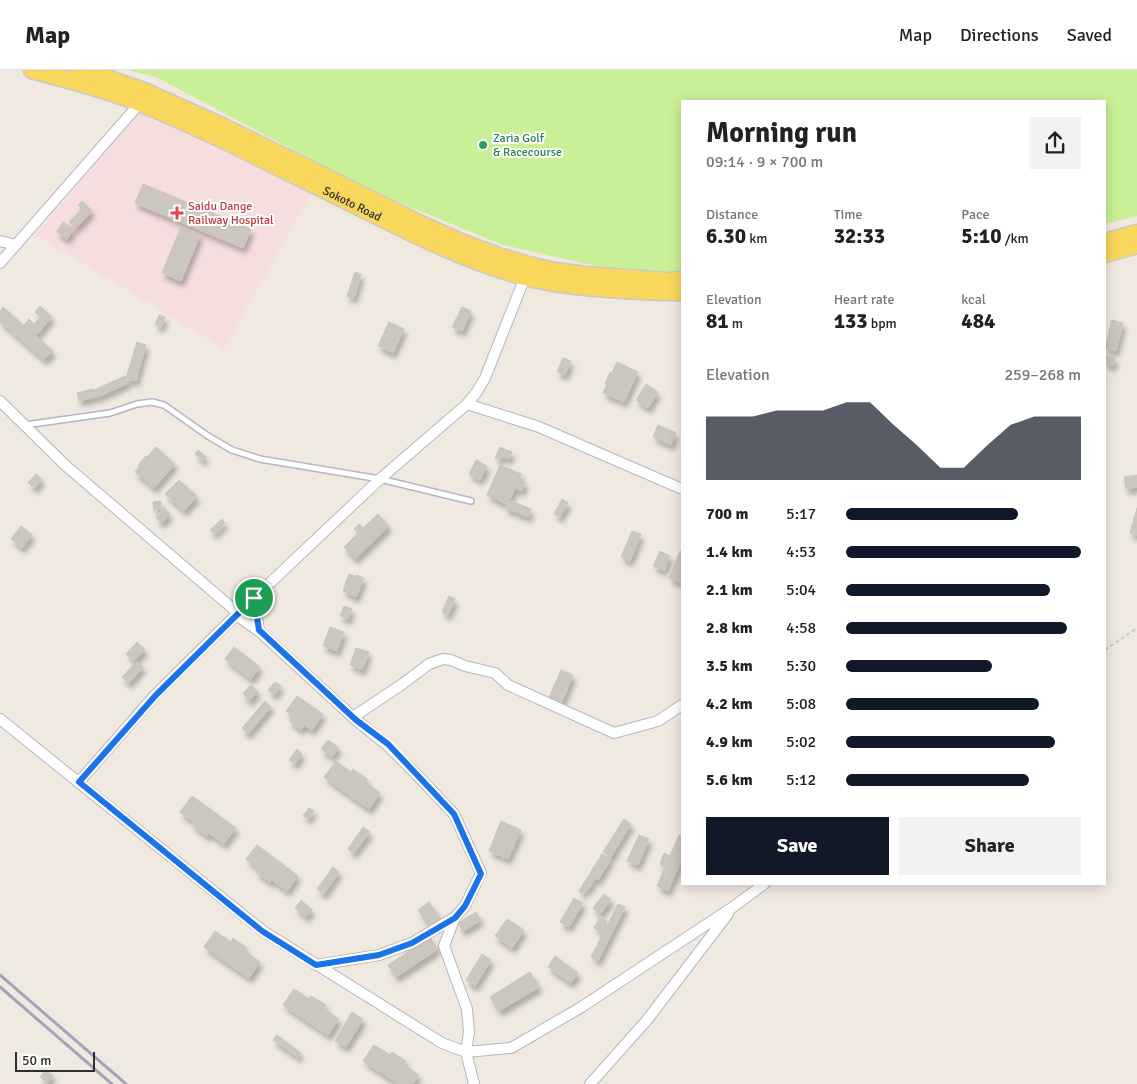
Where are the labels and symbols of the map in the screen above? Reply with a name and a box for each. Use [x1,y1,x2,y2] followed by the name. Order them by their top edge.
[493,131,562,160] place label: Zaria Golf & Racecourse
[477,139,489,151] marker: Zaria Golf & Racecourse
[320,183,384,225] street label: Sokoto Road
[188,199,274,228] place label: Saidu Dange Railway Hospital
[170,206,184,220] marker: Saidu Dange Railway Hospital
[233,577,275,619] pin
[15,1049,95,1072] scale bar

